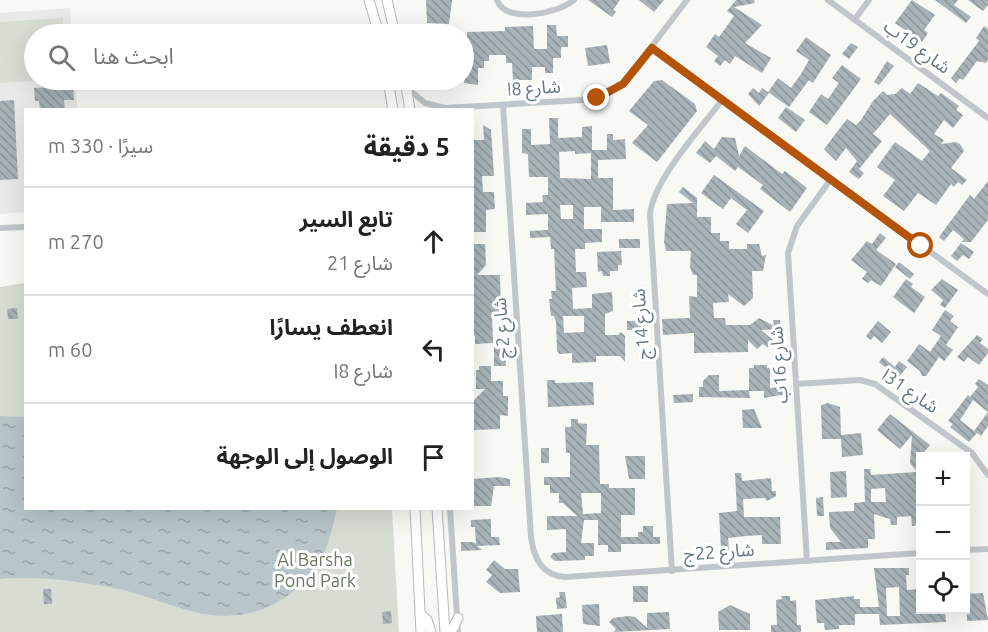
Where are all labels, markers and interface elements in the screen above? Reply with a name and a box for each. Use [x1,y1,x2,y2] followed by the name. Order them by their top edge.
[877,15,955,81] street label: شارع 19ب
[24,24,474,90] search box
[45,41,78,74] icon: search
[93,43,174,68] text: ابحث هنا
[507,76,562,103] street label: شارع 8ا
[583,84,609,110] route end
[364,132,450,161] text: 5 دقيقة
[48,134,153,157] text: سيرًا · 330 m
[300,206,393,231] text: تابع السير
[417,225,450,258] icon: ahead
[48,230,104,253] text: 270 m
[907,232,933,258] route start
[327,251,393,274] text: شارع 21
[628,288,657,360] street label: شارع 14ج
[489,297,518,359] street label: شارع 2ج
[270,314,393,339] text: انعطف يسارًا
[765,325,796,404] street label: شارع 16ب
[417,333,450,366] icon: left
[48,338,92,361] text: 60 m
[333,359,393,382] text: شارع 8ا
[876,364,943,420] street label: شارع 31ا
[417,441,450,474] icon: arrive
[216,443,393,468] text: الوصول إلى الوجهة
[916,452,970,614] map controls
[916,452,970,506] button: +
[916,506,970,560] button: −
[683,539,755,568] street label: شارع 22ج
[274,549,356,590] park label: Al Barsha Pond Park
[916,560,970,614] button: locate

